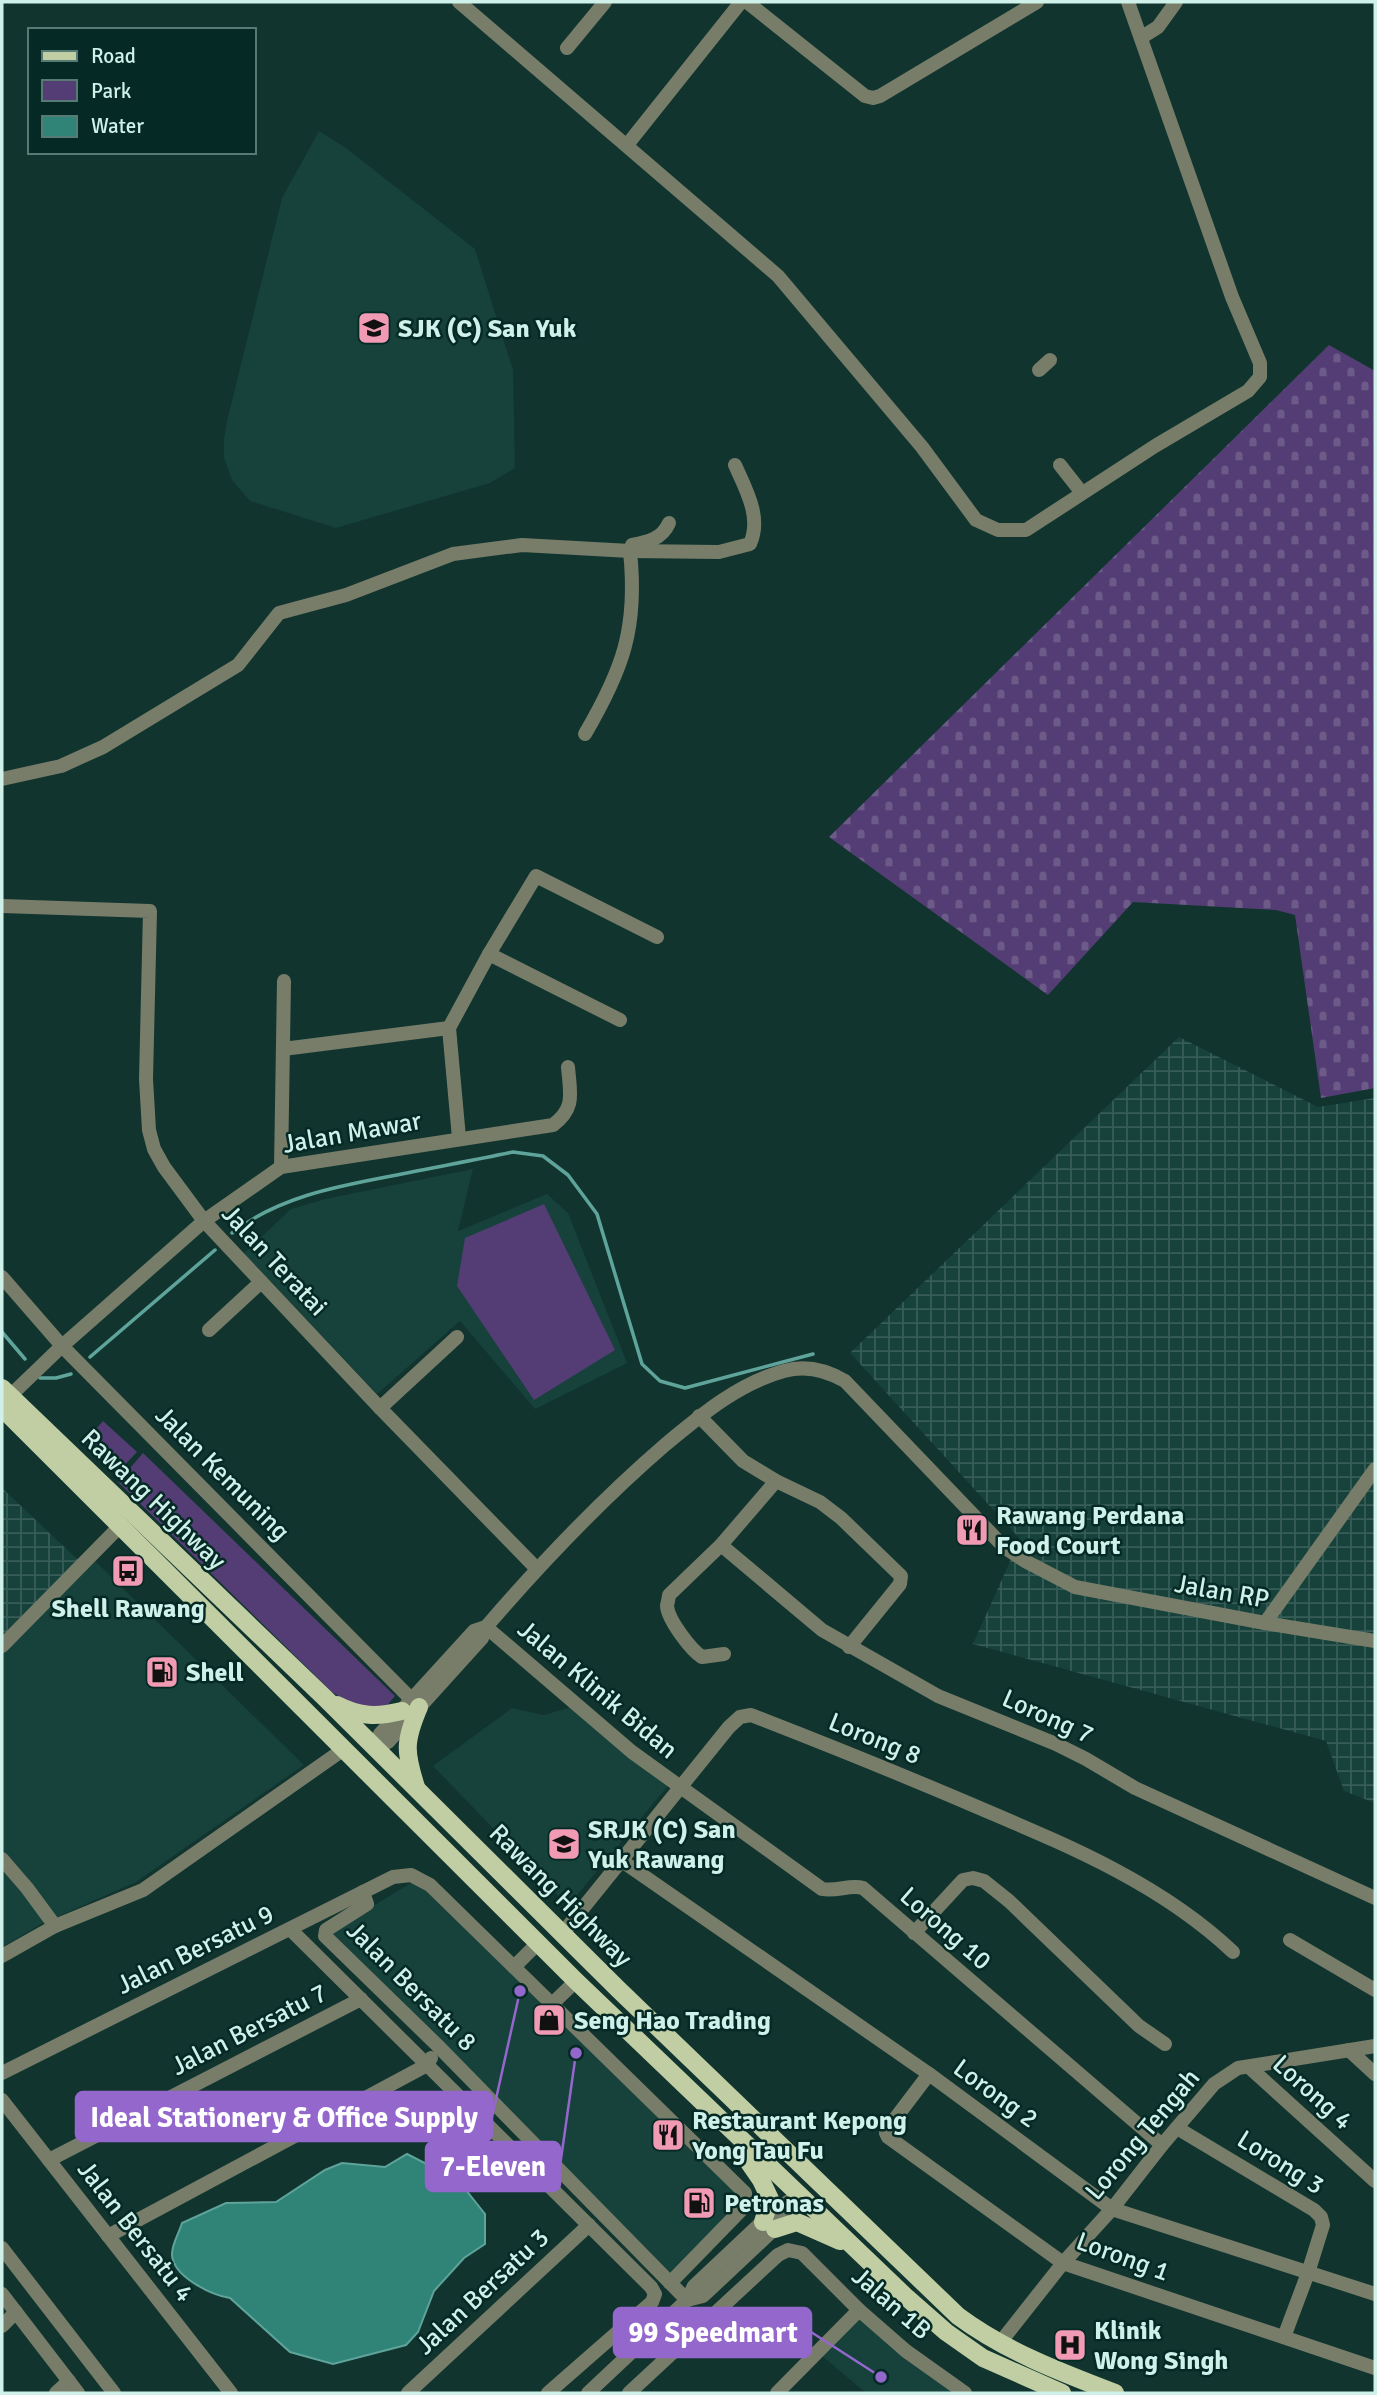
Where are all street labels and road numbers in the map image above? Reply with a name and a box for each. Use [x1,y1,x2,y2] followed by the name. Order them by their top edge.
[280,1105,424,1161] street label: Jalan Mawar
[215,1198,334,1323] street label: Jalan Teratai
[148,1400,296,1548] street label: Jalan Kemuning
[74,1422,232,1577] street label: Rawang Highway
[1172,1568,1272,1616] street label: Jalan RP
[511,1614,684,1766] street label: Jalan Klinik Bidan
[997,1683,1098,1751] street label: Lorong 7
[824,1706,925,1772] street label: Lorong 8
[482,1817,639,1974] street label: Rawang Highway
[893,1880,998,1977] street label: Lorong 10
[112,1898,279,2002] street label: Jalan Bersatu 9
[340,1915,483,2058] street label: Jalan Bersatu 8
[166,1977,333,2083] street label: Jalan Bersatu 7
[1266,2049,1359,2137] street label: Lorong 4
[947,2052,1044,2135] street label: Lorong 2
[1079,2062,1207,2207] street label: Lorong Tengah
[1231,2124,1330,2202] street label: Lorong 3
[70,2155,200,2309] street label: Jalan Bersatu 4
[409,2222,556,2362] street label: Jalan Bersatu 3
[1072,2225,1174,2289] street label: Lorong 1
[845,2261,938,2347] street label: Jalan 1B

